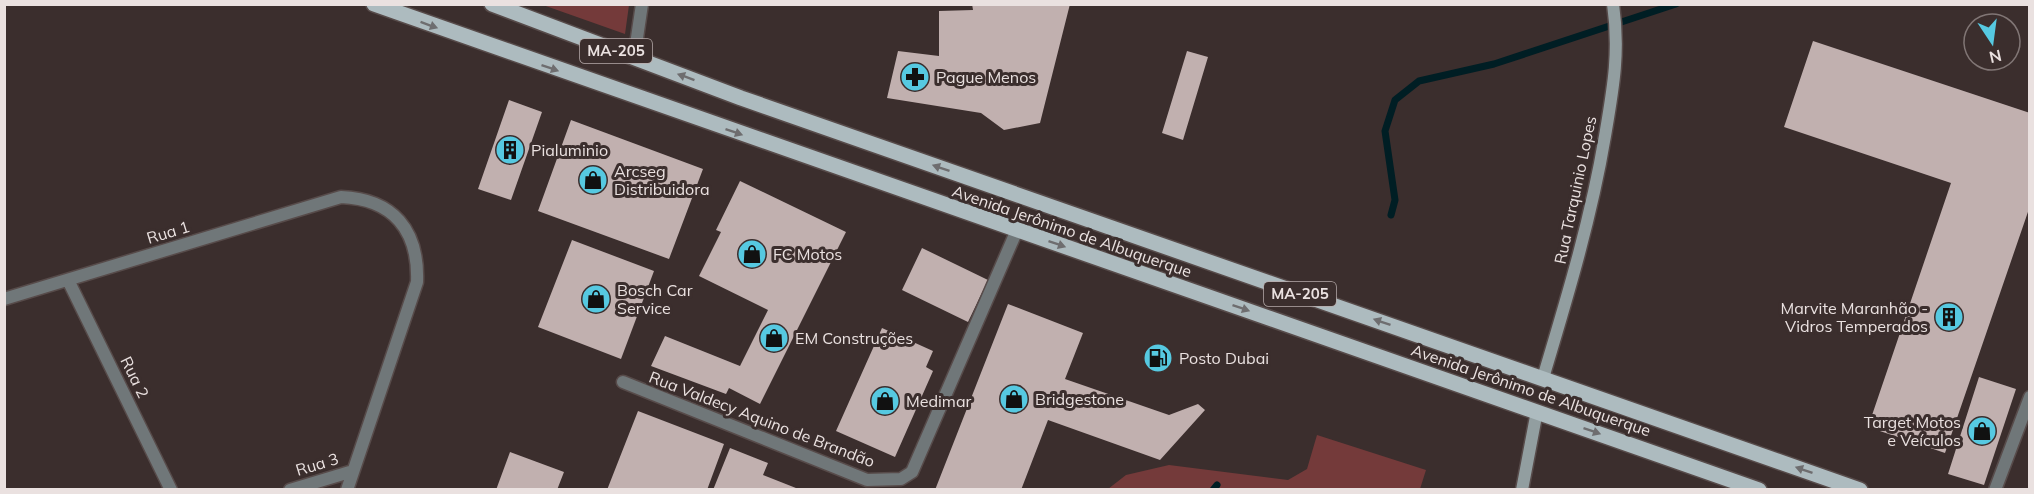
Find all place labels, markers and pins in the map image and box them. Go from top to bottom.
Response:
pharmacy icon: Pague Menos [899,61,931,93]
place label: Pague Menos [936,67,1036,87]
building icon: Pialuminio [494,134,526,166]
place label: Pialuminio [531,140,608,160]
place label: Arcseg Distribuidora [614,161,710,199]
shop icon: Arcseg Distribuidora [577,164,609,196]
shop icon: FC Motos [736,238,768,270]
place label: FC Motos [773,244,842,264]
place label: Bosch Car Service [617,280,693,318]
shop icon: Bosch Car Service [580,283,612,315]
place label: Marvite Maranhão - Vidros Temperados [1781,298,1928,336]
building icon: Marvite Maranhão - Vidros Temperados [1933,301,1965,333]
shop icon: EM Construções [758,322,790,354]
place label: EM Construções [795,328,913,348]
fuel station icon: Posto Dubai [1142,342,1174,374]
place label: Posto Dubai [1179,348,1269,368]
shop icon: Bridgestone [998,383,1030,415]
shop icon: Medimar [869,385,901,417]
place label: Bridgestone [1035,389,1124,409]
place label: Medimar [906,391,971,411]
place label: Target Motos e Veículos [1864,412,1961,450]
shop icon: Target Motos e Veículos [1966,415,1998,447]

